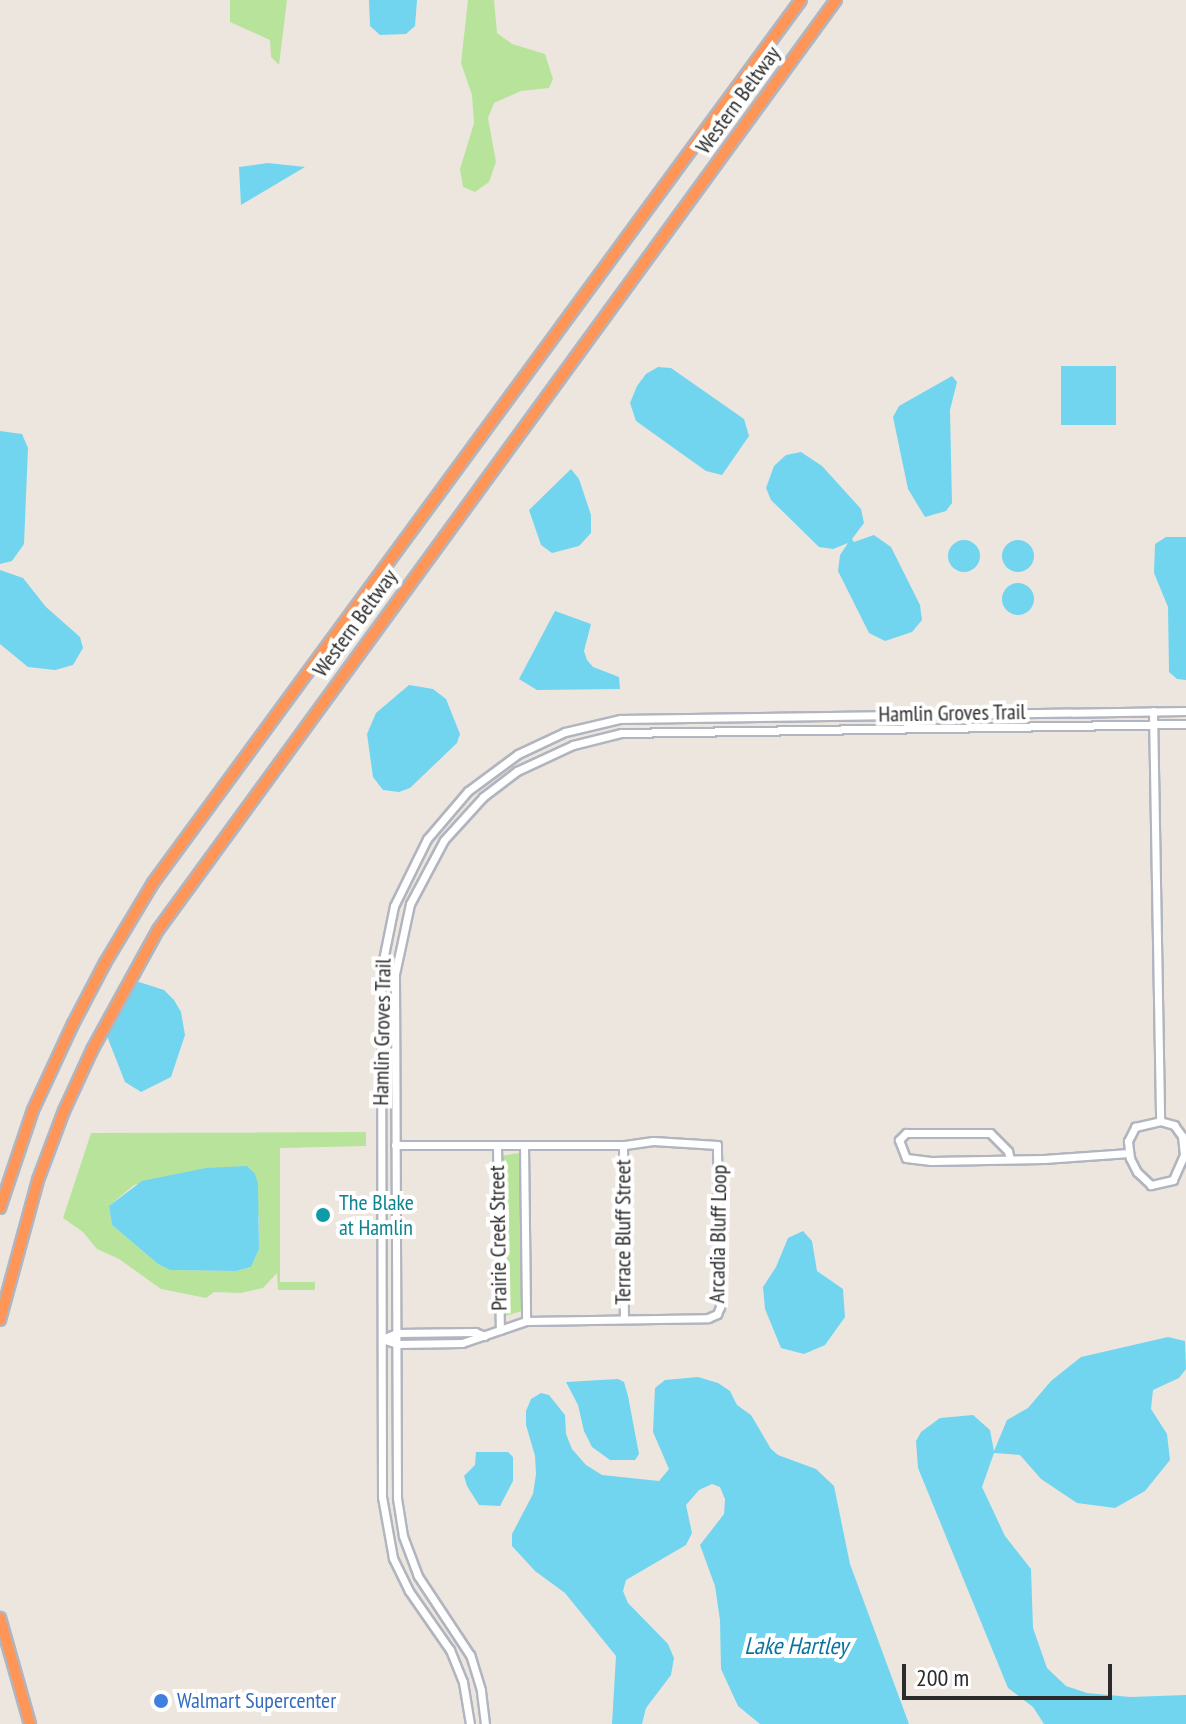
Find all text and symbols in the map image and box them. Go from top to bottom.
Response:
street label: Western Beltway [690,41,786,159]
street label: Western Beltway [307,564,403,682]
street label: Hamlin Groves Trail [878,699,1026,727]
street label: Hamlin Groves Trail [368,958,396,1106]
street label: Terrace Bluff Street [610,1159,636,1305]
street label: Arcadia Bluff Loop [704,1164,732,1304]
street label: Prairie Creek Street [484,1165,512,1311]
place label: The Blake at Hamlin [339,1189,414,1240]
marker: The Blake at Hamlin [314,1206,332,1224]
water label: Lake Hartley [744,1632,848,1660]
scale bar [906,1648,1116,1698]
text: 200 m [916,1662,969,1693]
place label: Walmart Supercenter [177,1688,336,1714]
marker: Walmart Supercenter [152,1692,170,1710]

